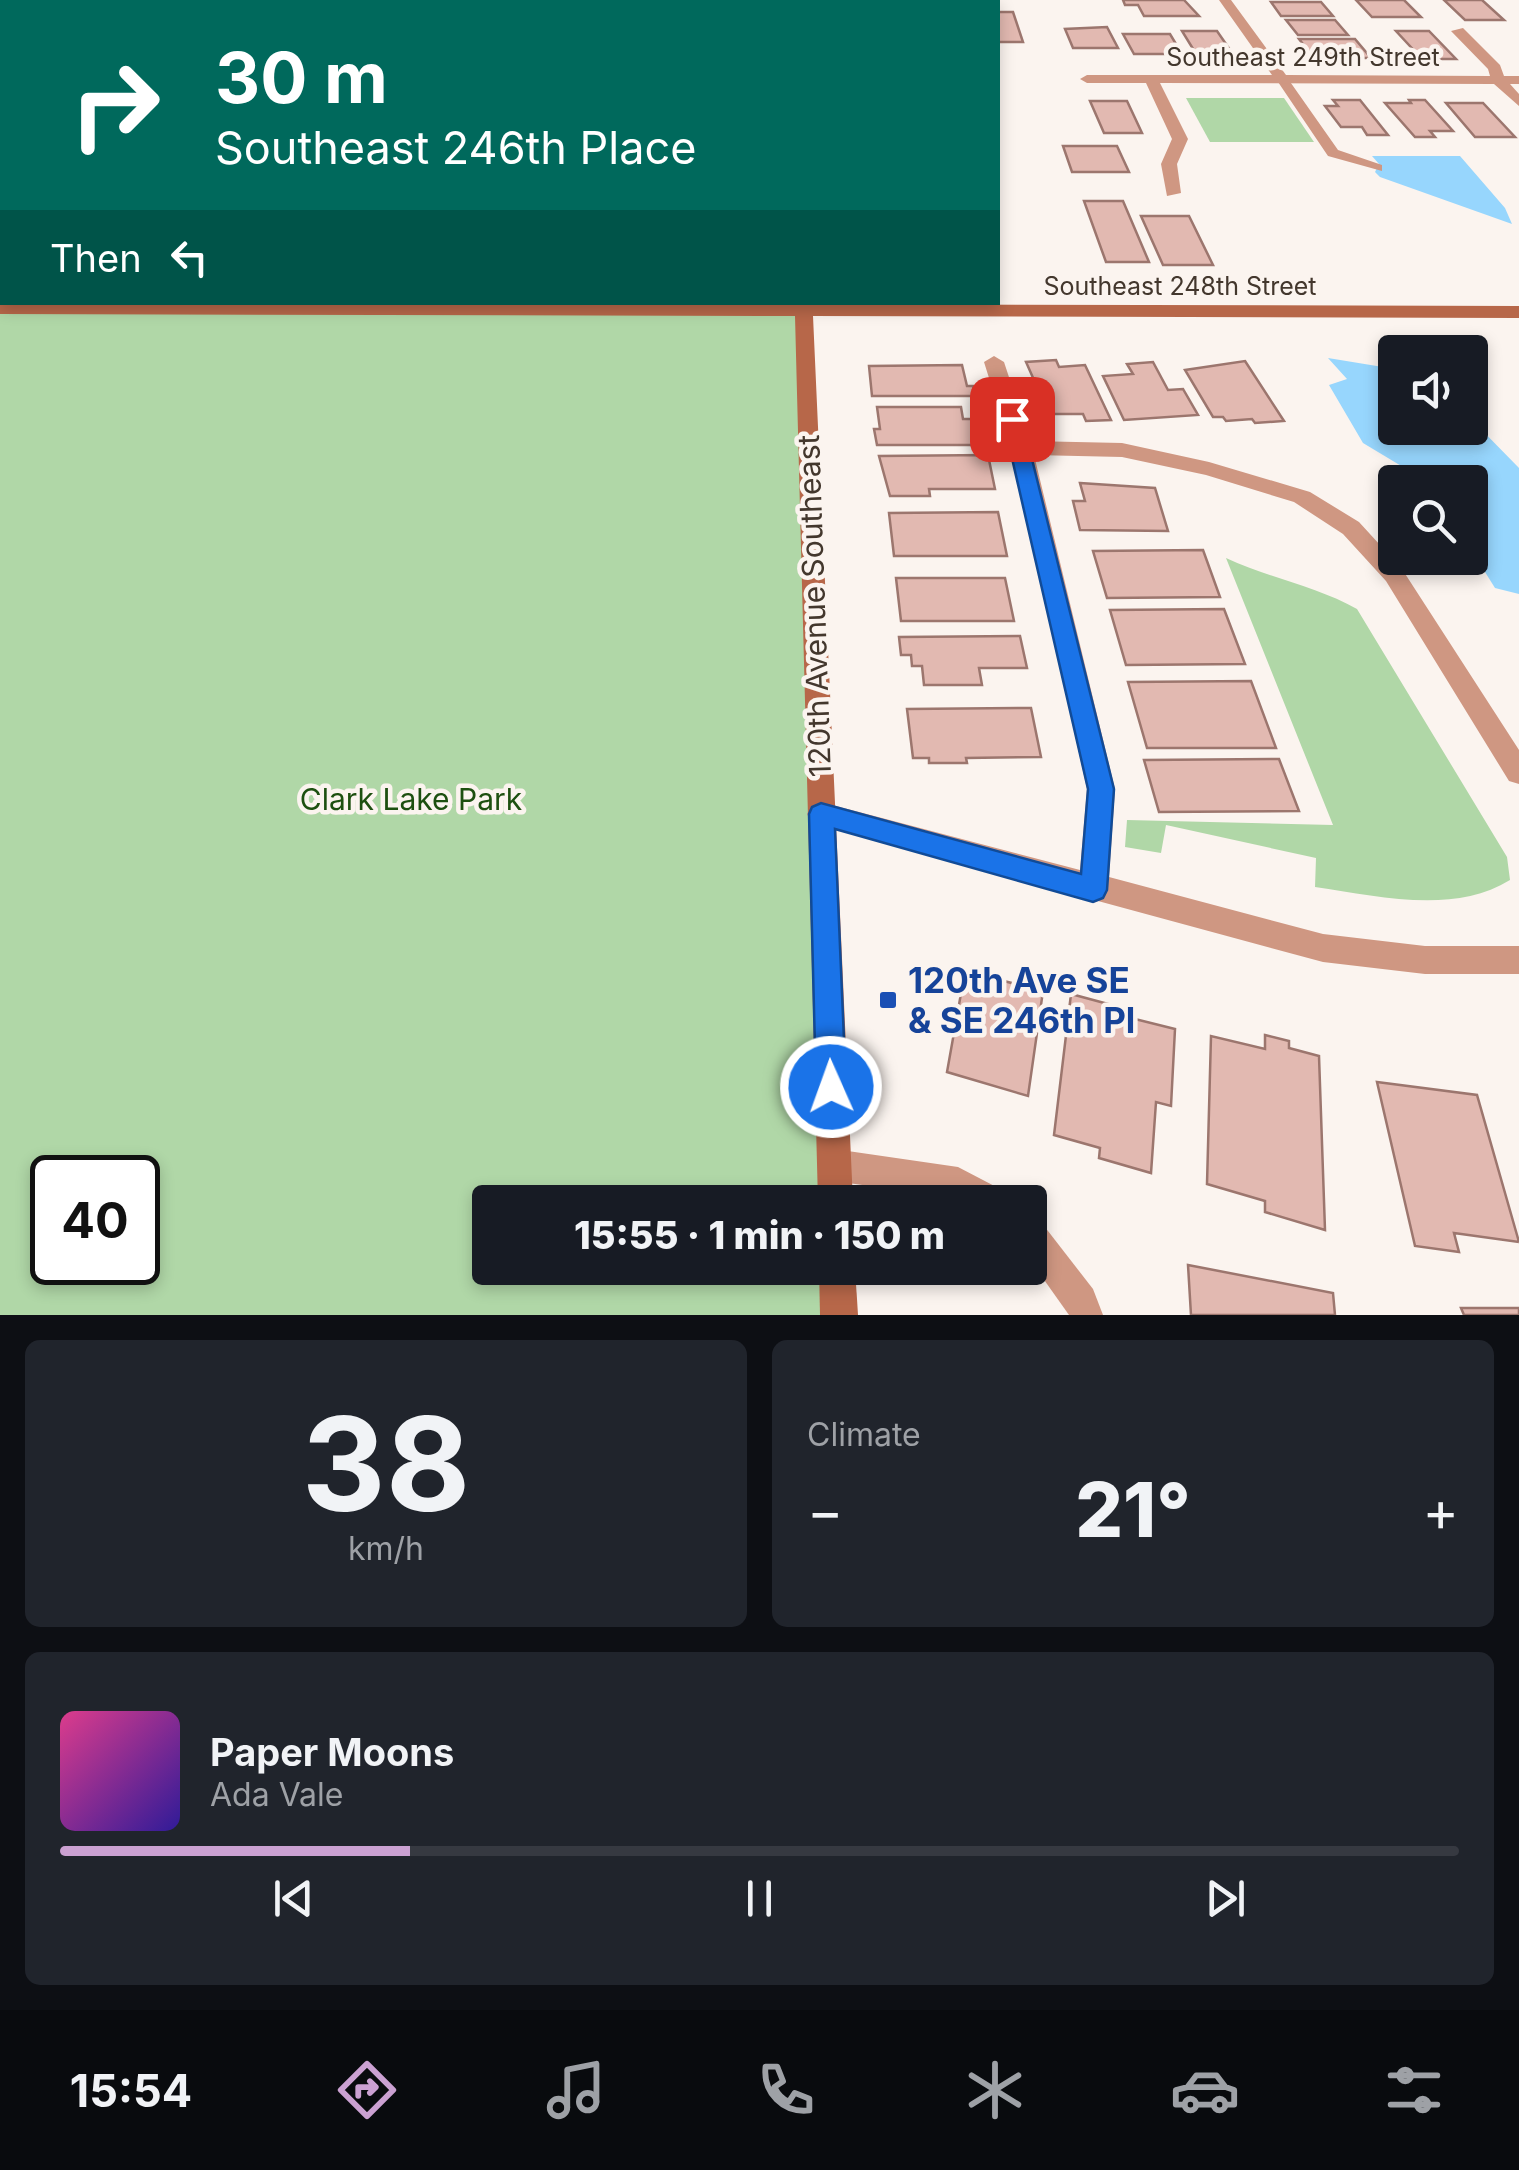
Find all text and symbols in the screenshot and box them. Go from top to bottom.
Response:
text: 30 m [215,35,388,120]
icon: right [50,40,180,170]
street label: Southeast 249th Street [1166,42,1440,72]
text: Southeast 246th Place [215,120,696,175]
icon: left [162,230,217,285]
text: Then [50,235,142,281]
street label: Southeast 248th Street [1043,271,1317,301]
map controls [1378,335,1488,575]
button: sound [1378,335,1488,445]
pin [970,377,1055,462]
icon: arrive [985,392,1040,447]
street label: 120th Avenue Southeast [790,434,838,778]
button: search [1378,465,1488,575]
park label: Clark Lake Park [300,781,523,817]
place label: 120th Ave SE & SE 246th Pl [908,959,1135,1041]
marker: 120th Ave SE & SE 246th Pl [877,989,899,1011]
position arrow [779,1035,883,1139]
speed limit sign: 40 [30,1155,160,1285]
text: 15:55 · 1 min · 150 m [574,1212,945,1258]
text: 38 [302,1385,470,1542]
text: Climate [807,1415,921,1454]
text: 21° [1075,1464,1191,1555]
text: − [807,1478,843,1544]
text: + [1423,1478,1459,1544]
text: km/h [348,1529,424,1568]
text: Paper Moons [210,1729,454,1775]
text: Ada Vale [210,1775,343,1814]
icon: previous [266,1871,321,1926]
icon: pause [732,1871,787,1926]
icon: next [1198,1871,1253,1926]
icon: directions [332,2055,402,2125]
icon: music [541,2055,611,2125]
icon: phone [751,2055,821,2125]
icon: climate [960,2055,1030,2125]
icon: car [1170,2055,1240,2125]
icon: filters [1379,2055,1449,2125]
text: 15:54 [70,2063,192,2118]

